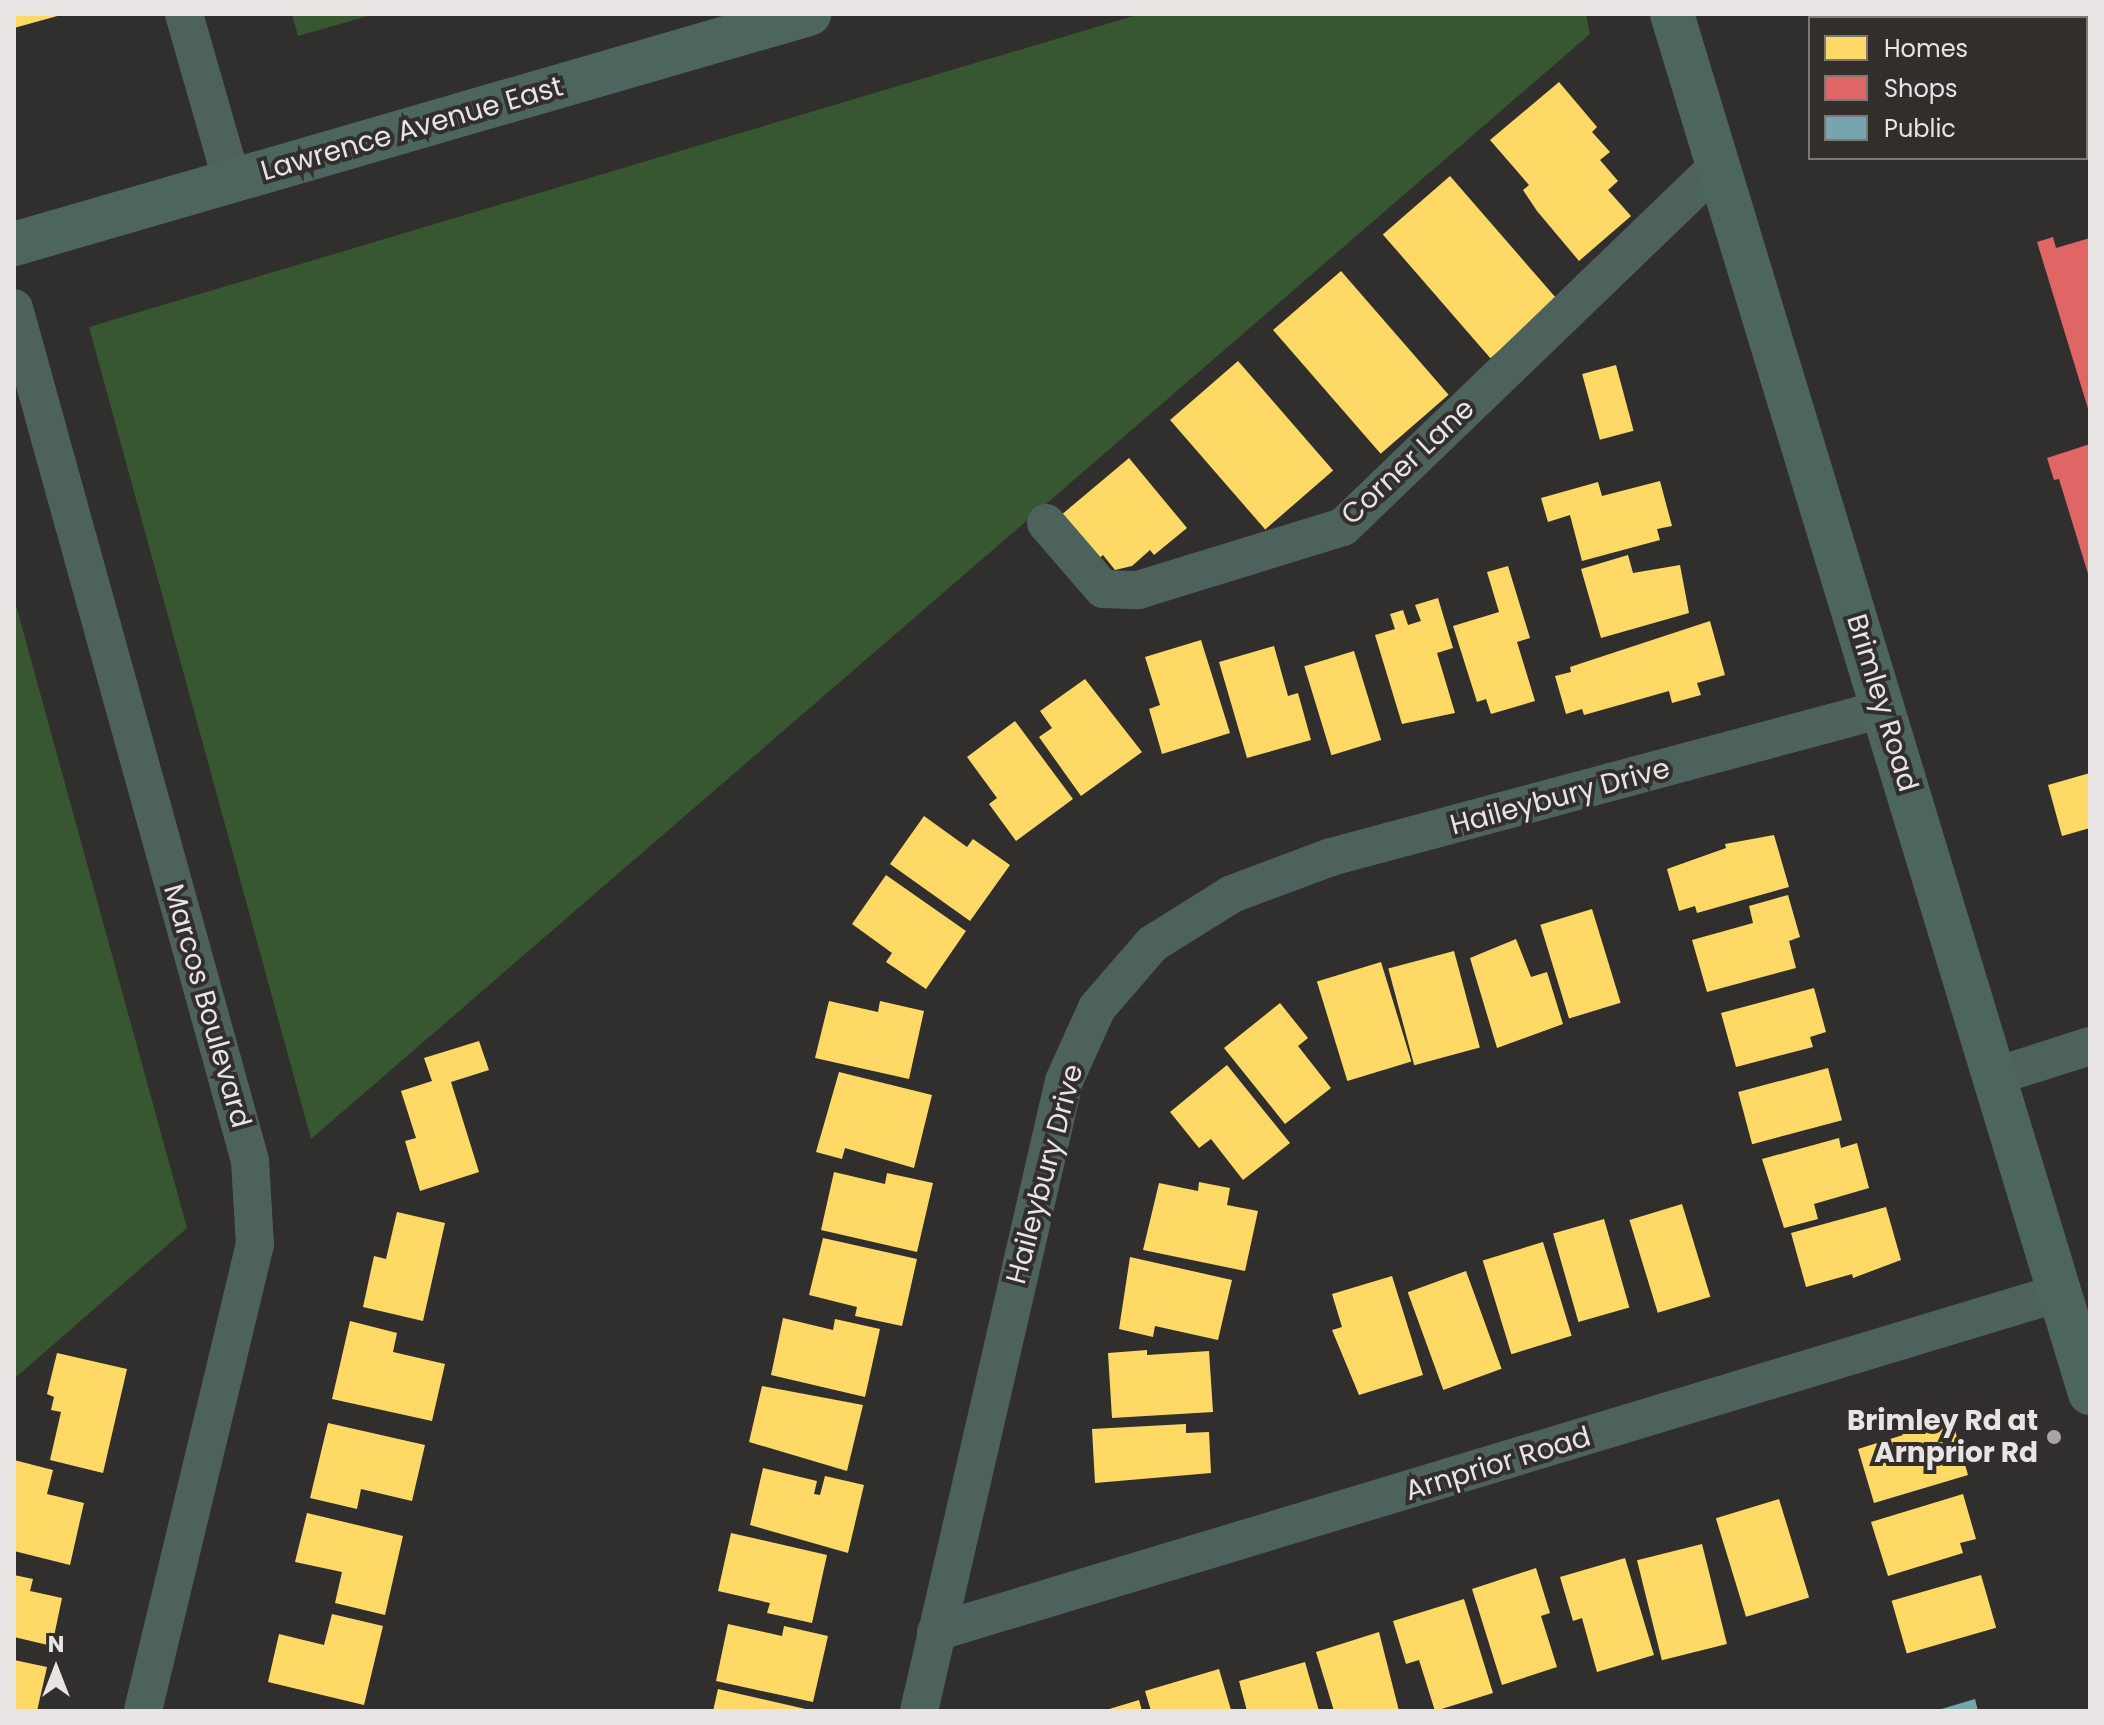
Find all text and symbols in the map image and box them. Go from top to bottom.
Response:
legend [1808,16,2088,160]
text: Homes [1884,32,1968,65]
street label: Lawrence Avenue East [257,70,567,188]
text: Shops [1884,72,1958,105]
text: Public [1884,112,1956,145]
street label: Corner Lane [1335,392,1481,532]
street label: Brimley Road [1839,610,1925,796]
street label: Haileybury Drive [1447,752,1673,842]
street label: Marcos Boulevard [156,880,258,1132]
street label: Haileybury Drive [1000,1061,1090,1287]
place label: Brimley Rd at Arnprior Rd [1847,1404,2038,1470]
street label: Arnprior Road [1401,1420,1595,1508]
marker: Brimley Rd at Arnprior Rd [2045,1428,2063,1446]
north arrow [16,1629,96,1709]
text: N [48,1629,64,1660]

